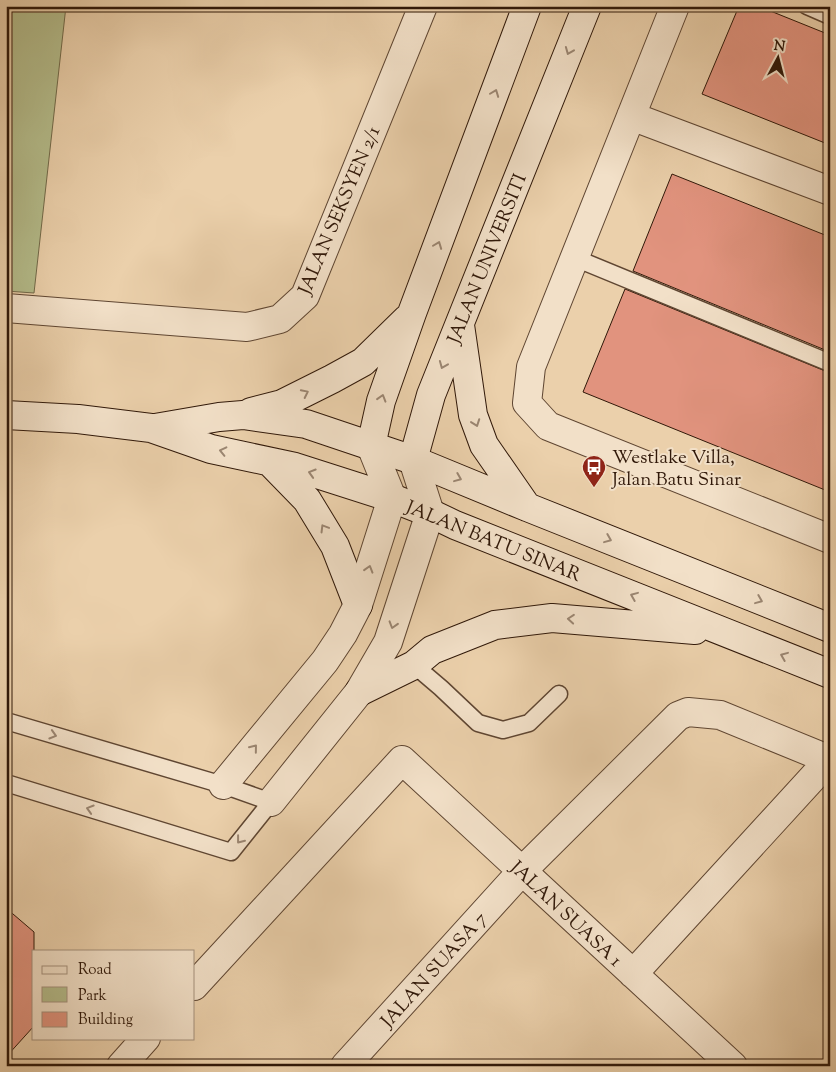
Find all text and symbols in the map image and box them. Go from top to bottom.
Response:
north arrow [754,32,804,82]
text: N [773,36,786,58]
one-way arrow [565,47,575,55]
one-way arrow [489,90,499,98]
street label: JALAN SEKSYEN 2/1 [292,122,388,300]
street label: JALAN UNIVERSITI [441,170,535,349]
one-way arrow [432,242,442,250]
one-way arrow [439,360,449,368]
one-way arrow [300,388,309,399]
one-way arrow [377,395,387,403]
one-way arrow [470,419,480,427]
place label: Westlake Villa, Jalan Batu Sinar [611,445,741,494]
one-way arrow [218,446,227,457]
bus stop icon: Westlake Villa, Jalan Batu Sinar [581,454,607,488]
one-way arrow [308,468,316,478]
one-way arrow [453,472,462,483]
street label: JALAN BATU SINAR [401,494,585,590]
one-way arrow [321,525,331,534]
one-way arrow [603,533,612,544]
one-way arrow [364,565,374,573]
one-way arrow [630,592,638,602]
one-way arrow [754,593,763,604]
one-way arrow [566,614,574,625]
one-way arrow [389,621,399,629]
one-way arrow [781,652,789,662]
one-way arrow [49,729,57,740]
one-way arrow [249,744,258,753]
one-way arrow [86,804,95,814]
one-way arrow [238,834,246,843]
street label: JALAN SUASA 1 [502,855,628,974]
street label: JALAN SUASA 7 [375,906,495,1035]
legend [32,950,195,1040]
text: Road [78,960,112,981]
text: Park [78,986,107,1007]
text: Building [78,1010,133,1031]

